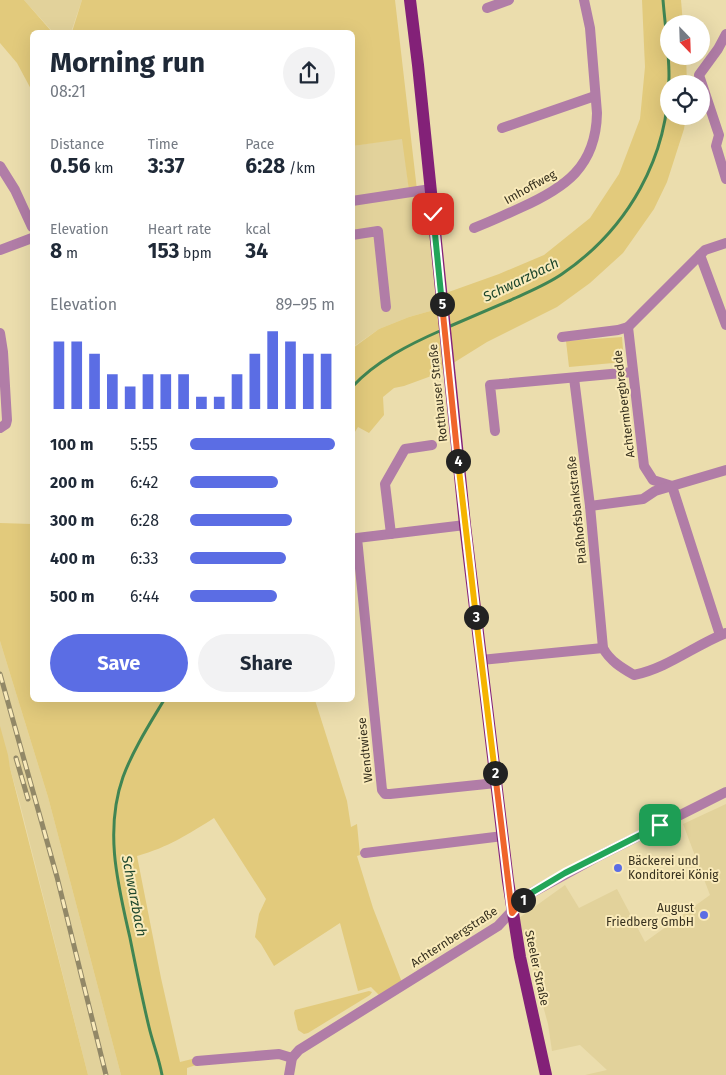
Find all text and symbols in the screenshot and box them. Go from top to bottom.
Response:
north arrow [660,15,710,65]
map controls [660,15,710,125]
text: Morning run [50,46,205,79]
button: share [283,47,335,99]
button: locate [660,75,710,125]
text: 08:21 [50,82,86,101]
text: Distance [50,136,104,153]
text: Time [148,136,178,153]
text: Pace [245,136,274,153]
text: 0.56 [50,153,91,179]
text: 3:37 [148,153,185,179]
text: 6:28 [245,153,285,179]
text: km [91,160,114,177]
text: /km [285,160,315,177]
street label: Imhoffweg [502,167,559,207]
pin [412,193,454,235]
icon: check [419,200,447,228]
text: Elevation [50,221,109,238]
text: Heart rate [148,221,211,238]
text: kcal [245,221,271,238]
text: 8 [50,238,62,264]
text: 153 [148,238,179,264]
text: 34 [245,238,268,264]
text: m [62,245,78,262]
text: bpm [179,245,212,262]
water label: Schwarzbach [479,254,562,306]
pin: 5 [430,292,454,316]
text: Elevation [50,295,117,314]
text: 89–95 m [276,295,335,314]
text: 5 [439,296,446,313]
street label: Rotthauser Straße [426,343,450,443]
street label: Achtermbergbredde [610,349,638,459]
text: 100 m [50,435,93,454]
text: 5:55 [130,435,158,454]
pin: 4 [446,448,470,474]
text: 4 [455,453,462,470]
street label: Plaßhofsbankstraße [564,455,590,565]
text: 200 m [50,473,94,492]
text: 6:42 [130,473,158,492]
text: 300 m [50,511,94,530]
text: 6:28 [130,511,159,530]
text: 400 m [50,549,95,568]
text: 6:33 [130,549,158,568]
text: 500 m [50,587,95,606]
text: 6:44 [130,587,159,606]
pin: 3 [464,604,488,630]
text: 3 [473,609,480,626]
button: Save [50,634,188,692]
button: Share [198,634,335,692]
street label: Wendtwiese [355,717,375,783]
pin: 2 [482,760,508,786]
text: 2 [492,765,499,782]
pin [639,804,681,846]
icon: arrive [646,811,674,839]
water label: Schwarzbach [118,853,150,938]
place label: Bäckerei und Konditorei König [628,854,719,882]
marker: Bäckerei und Konditorei König [612,862,624,874]
pin: 1 [510,888,536,912]
text: 1 [520,892,527,909]
place label: August Friedberg GmbH [606,901,695,929]
street label: Achternbergstraße [408,904,500,970]
marker: August Friedberg GmbH [698,909,710,921]
street label: Steeler Straße [522,929,552,1007]

